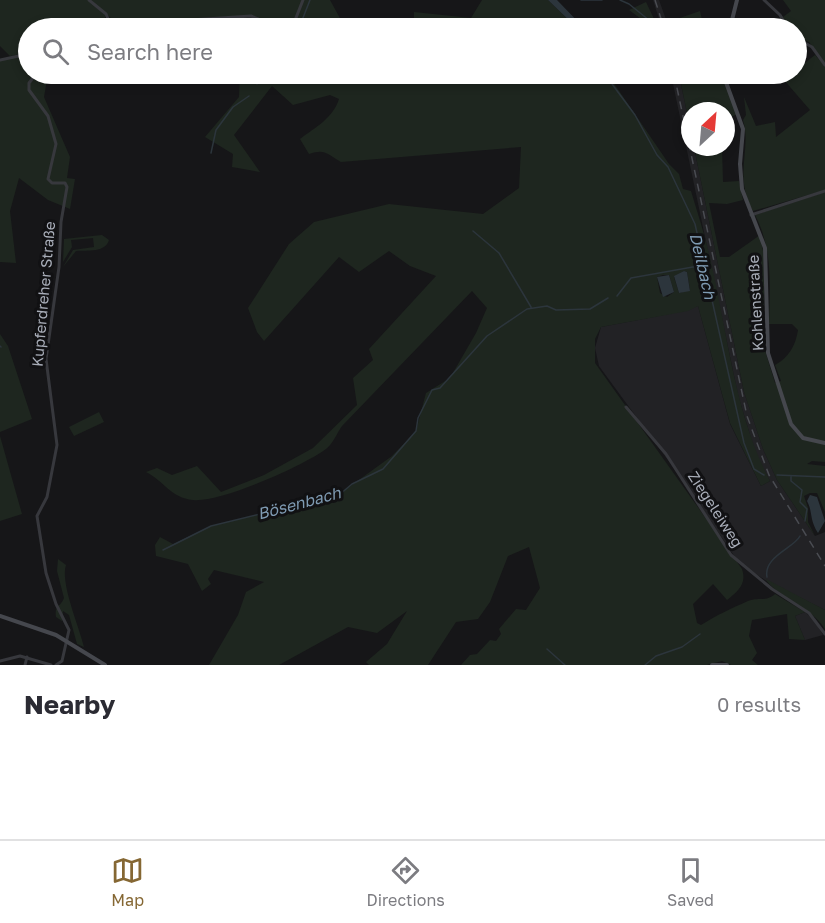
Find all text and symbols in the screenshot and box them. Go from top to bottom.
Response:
search box [18,18,807,84]
icon: search [39,35,72,68]
text: Search here [87,38,213,65]
north arrow [681,102,735,156]
street label: Kupferdreher Straße [28,220,58,367]
water label: Deilbach [686,231,721,302]
street label: Kohlenstraße [743,254,767,352]
street label: Ziegeleiweg [685,468,747,550]
water label: Bösenbach [255,482,344,524]
text: Nearby [24,689,115,720]
text: 0 results [717,692,801,716]
tab: Map [111,854,144,910]
tab: Directions [367,854,445,910]
tab: Saved [667,854,714,910]

